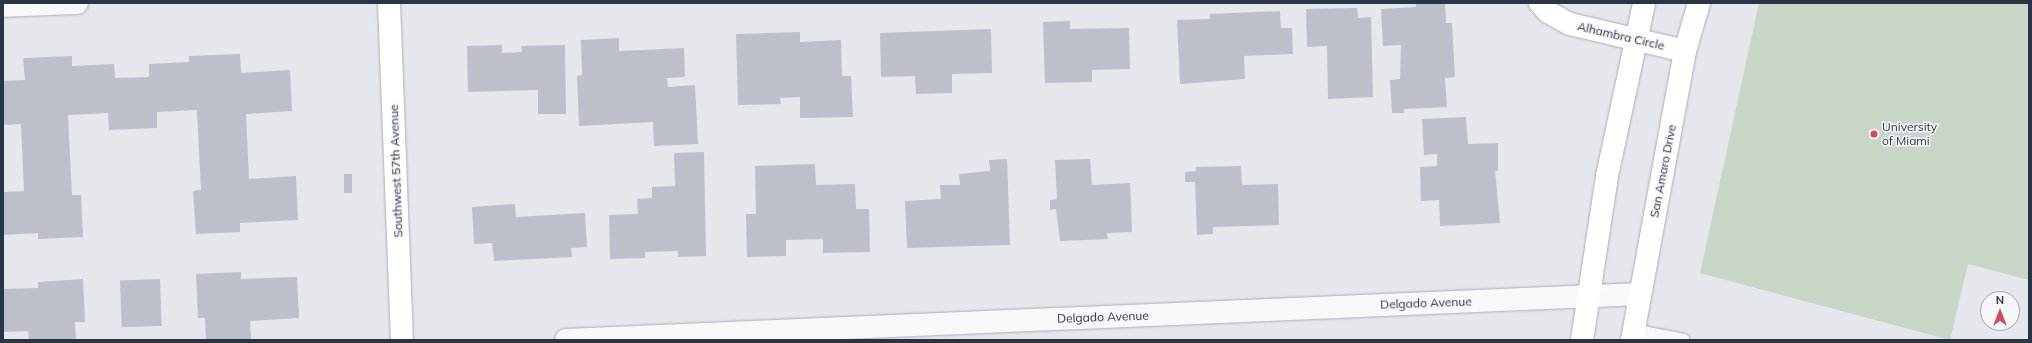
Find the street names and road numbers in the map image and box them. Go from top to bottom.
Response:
street label: Alhambra Circle [1576,19,1666,53]
street label: Southwest 57th Avenue [386,104,406,238]
street label: San Amaro Drive [1647,123,1679,219]
street label: Delgado Avenue [1380,294,1472,312]
street label: Delgado Avenue [1057,308,1149,326]

